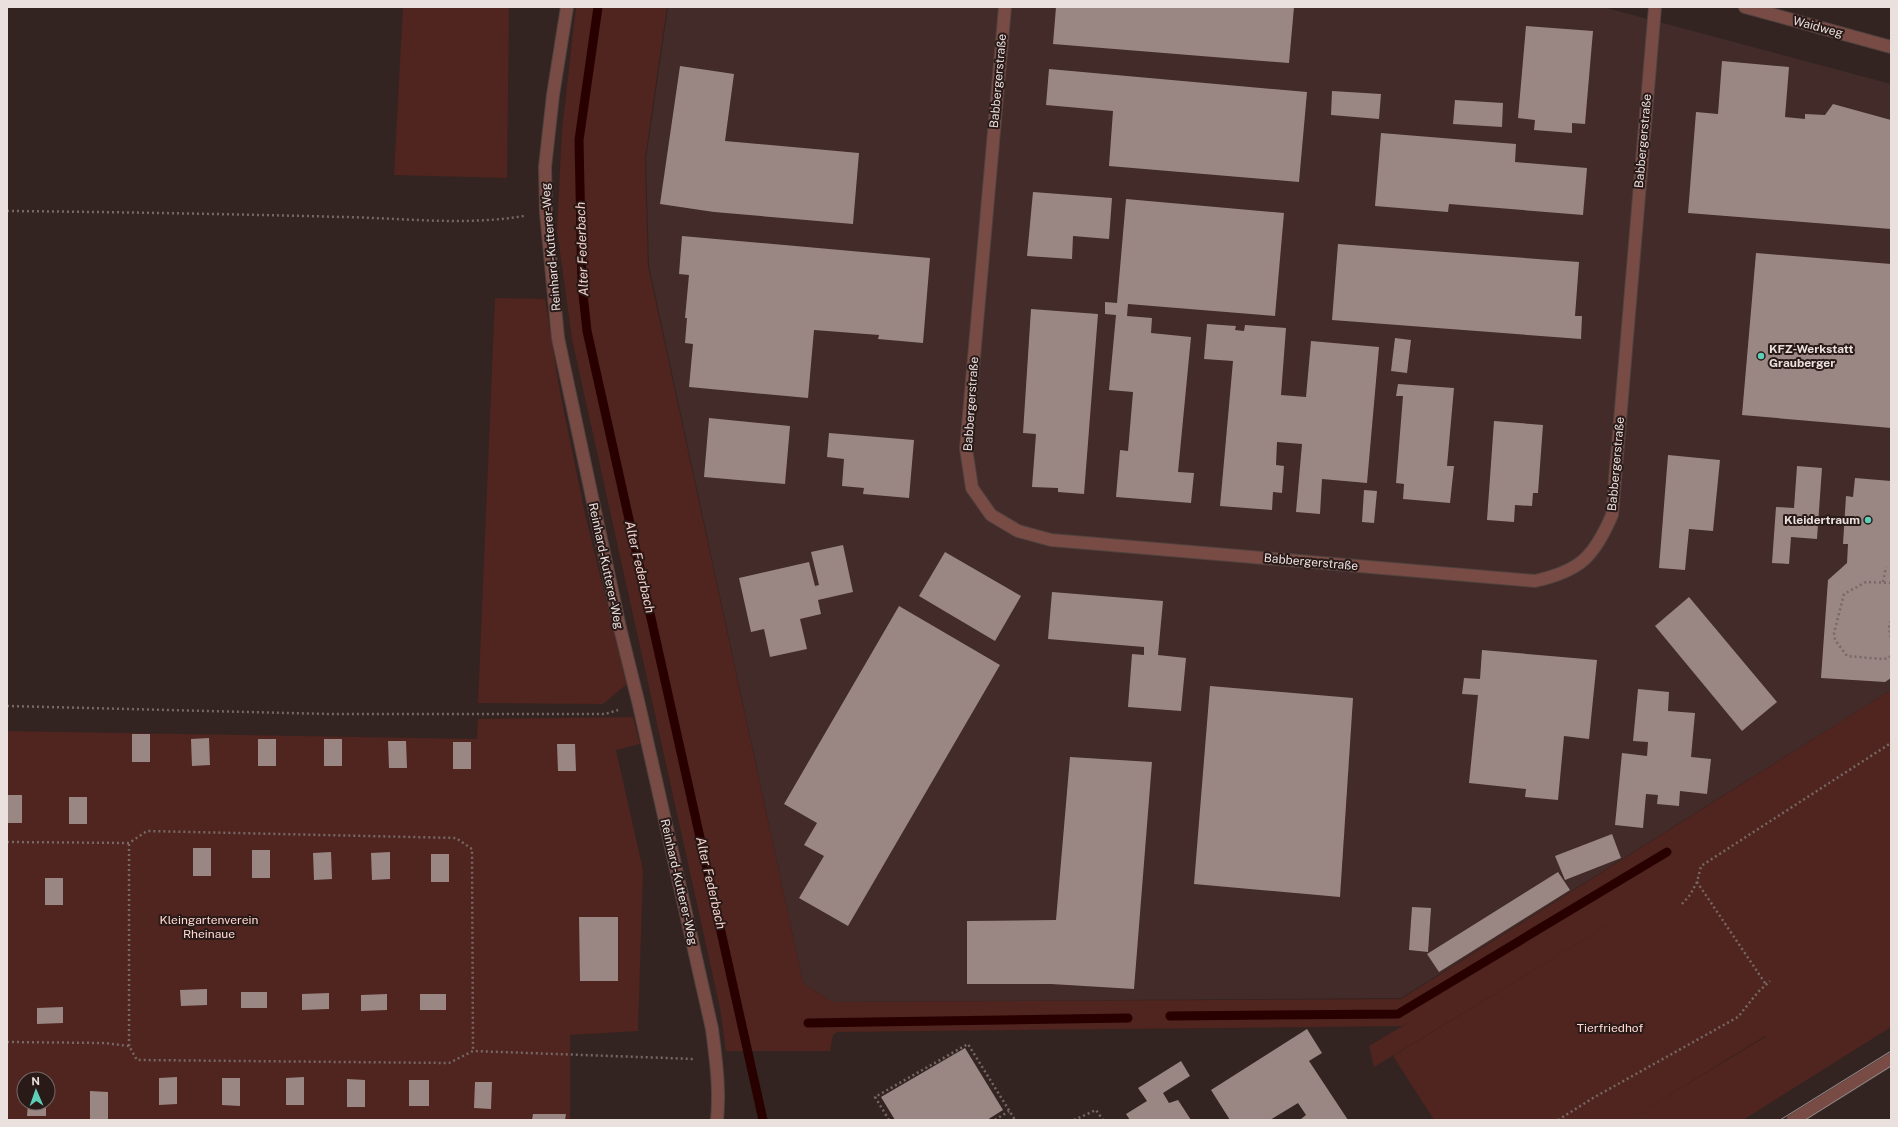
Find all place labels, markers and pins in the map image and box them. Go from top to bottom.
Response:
place label: KFZ-Werkstatt Grauberger [1769,342,1853,370]
marker: KFZ-Werkstatt Grauberger [1756,351,1766,361]
place label: Kleidertraum [1784,513,1860,527]
marker: Kleidertraum [1863,515,1873,525]

